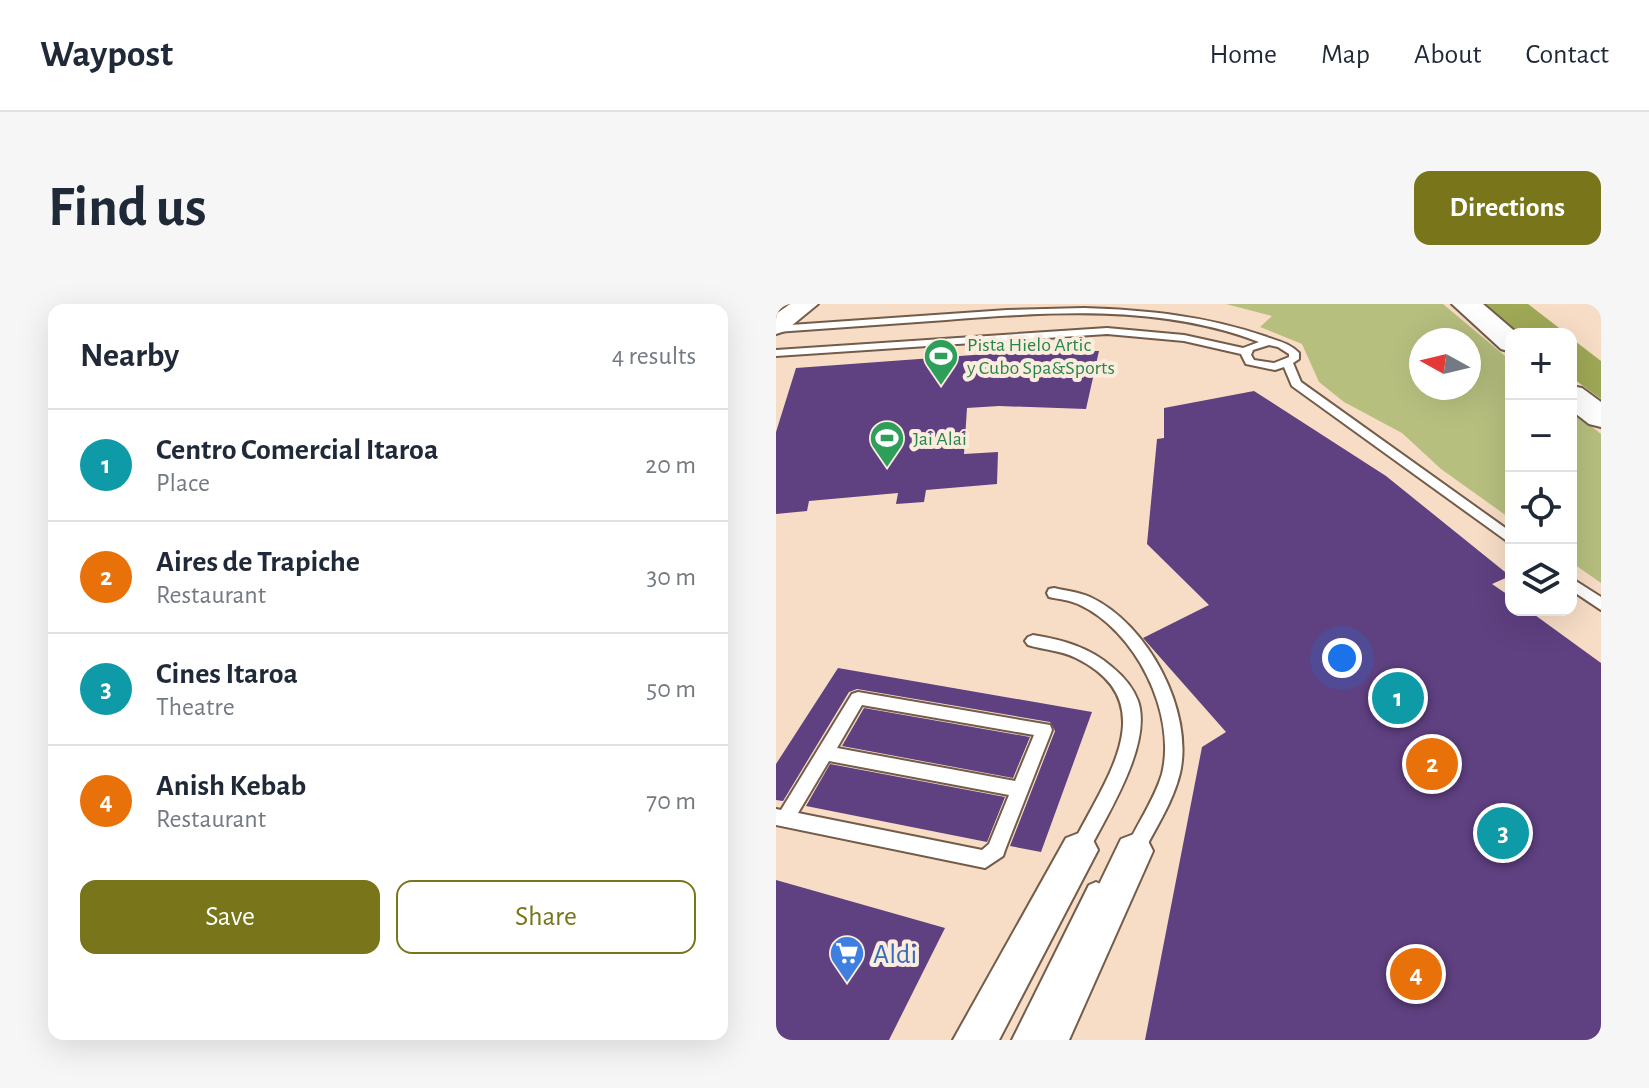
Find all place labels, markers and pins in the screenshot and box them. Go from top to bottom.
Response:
place label: Pista Hielo Artic y Cubo Spa&Sports [966,335,1115,378]
sports icon: Pista Hielo Artic y Cubo Spa&Sports [922,337,960,387]
sports icon: Jai Alai [868,419,906,469]
place label: Jai Alai [913,429,967,449]
pin: 1 [1372,668,1424,728]
pin: 2 [1406,734,1458,794]
pin: 3 [1477,803,1529,863]
supermarket icon: Aldi [828,934,866,984]
place label: Aldi [873,941,917,969]
pin: 4 [1390,944,1442,1004]

